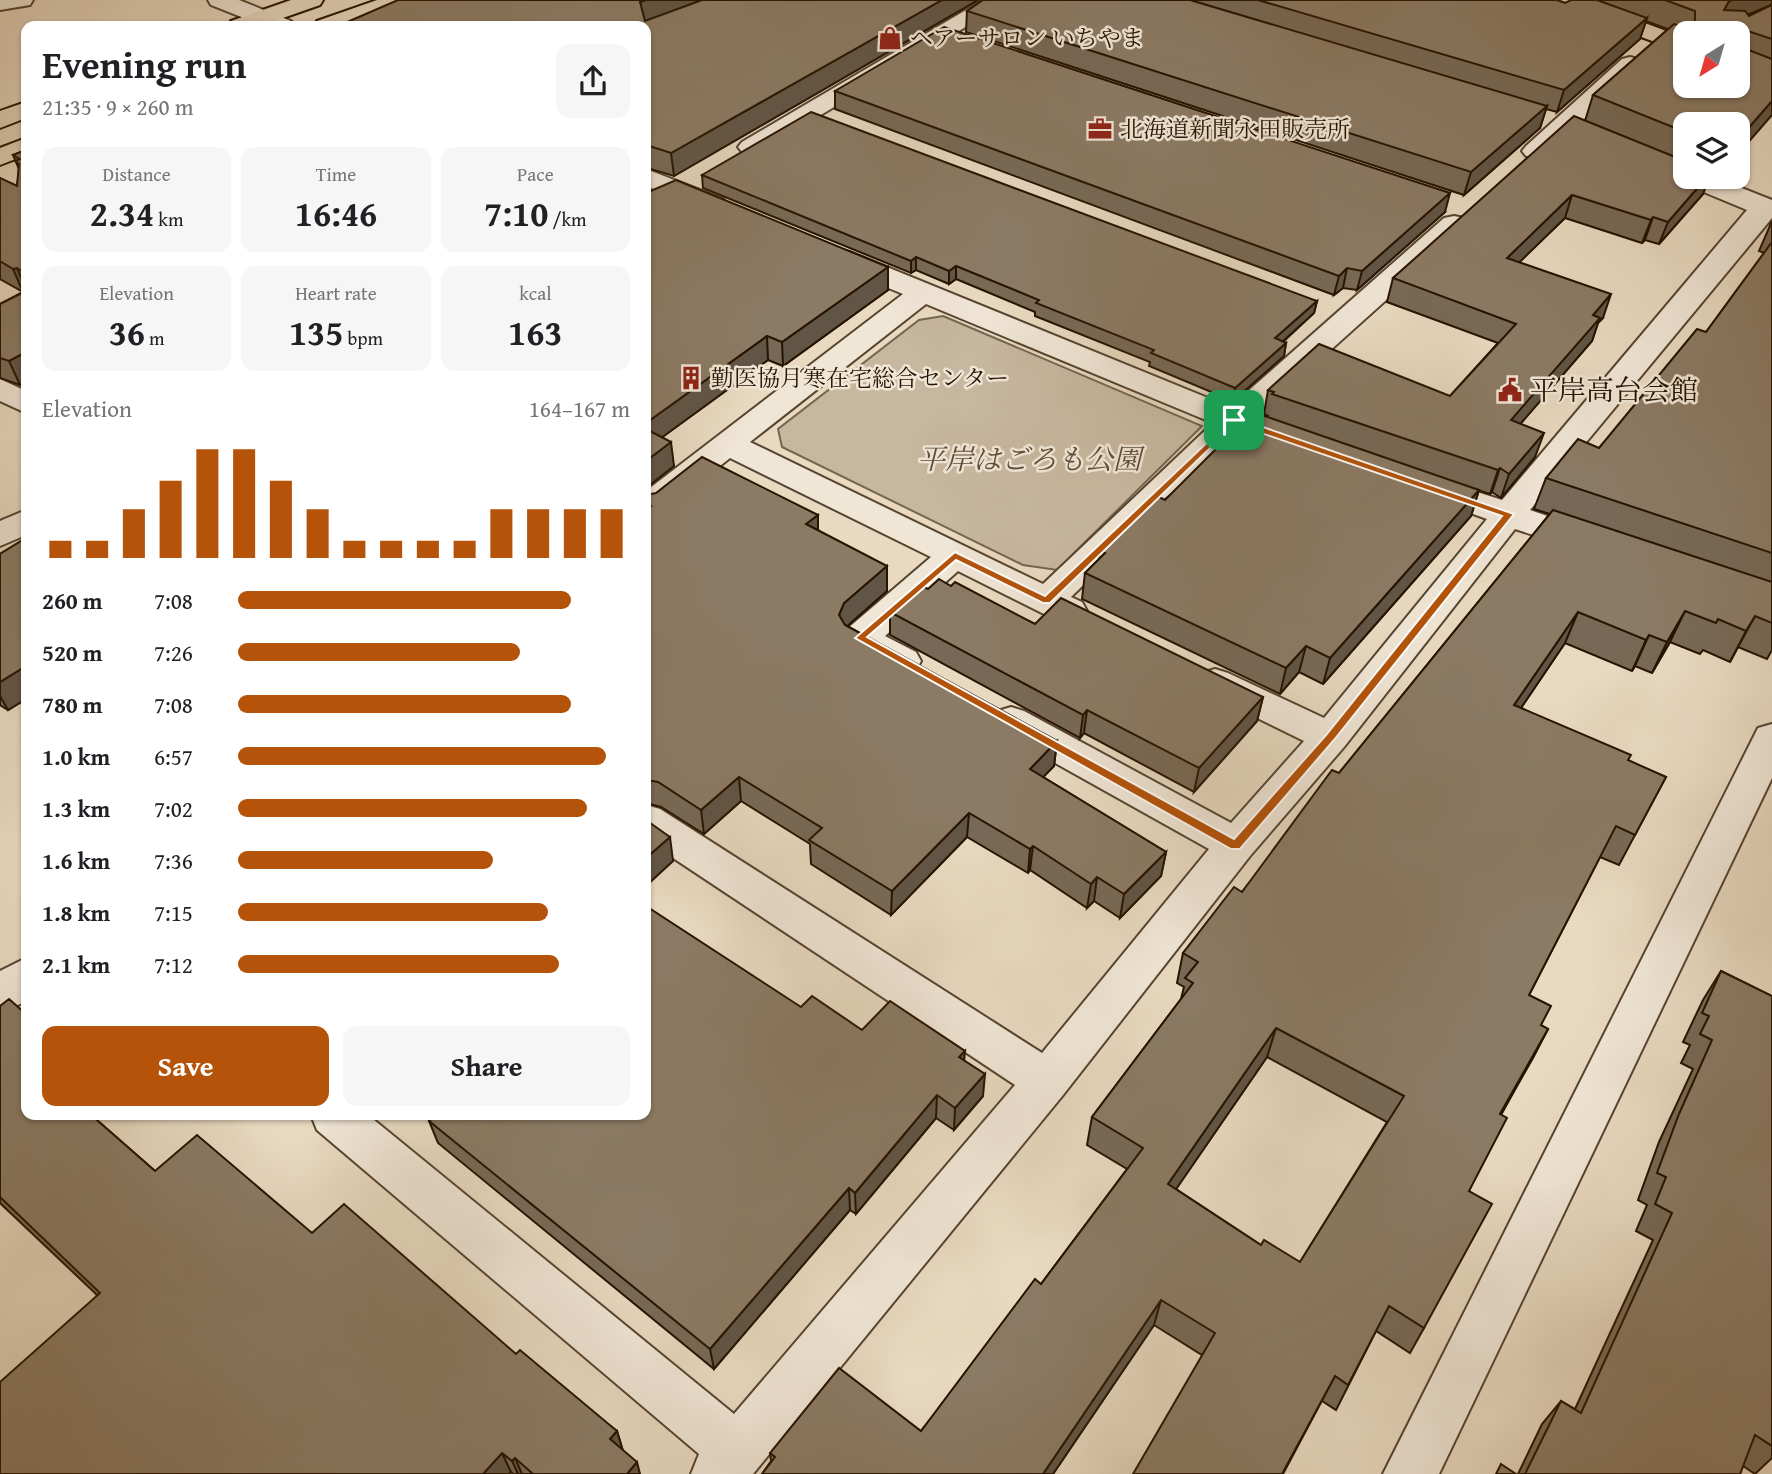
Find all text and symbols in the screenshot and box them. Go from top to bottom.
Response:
place label: ヘアーサロン いちやま [910,21,1144,54]
north arrow [1673,21,1750,98]
map controls [1673,21,1750,189]
shop icon: ヘアーサロン いちやま [876,24,904,52]
text: Evening run [42,36,246,92]
button: share [556,44,630,118]
text: 21:35 · 9 × 260 m [42,90,194,123]
place label: 北海道新聞永田販売所 [1120,112,1350,145]
button: layers [1673,112,1750,189]
office icon: 北海道新聞永田販売所 [1086,115,1114,143]
text: Distance [103,160,171,188]
text: Time [316,160,356,188]
text: Pace [517,160,554,188]
text: 2.34 [90,188,154,239]
text: 16:46 [295,188,377,239]
text: 7:10 [484,188,548,239]
text: km [154,205,183,233]
text: /km [548,205,587,233]
text: Elevation [99,279,174,307]
text: Heart rate [295,279,377,307]
text: kcal [519,279,552,307]
text: 36 [109,307,145,358]
text: 135 [289,307,343,358]
text: 163 [508,307,563,358]
text: m [145,324,165,352]
text: bpm [343,324,383,352]
place label: 勤医協月寒在宅総合センター [711,361,1009,394]
building icon: 勤医協月寒在宅総合センター [677,364,705,392]
place label: 平岸高台会館 [1530,369,1698,410]
public building icon: 平岸高台会館 [1496,376,1524,404]
pin [1204,390,1264,450]
text: Elevation [42,392,132,425]
text: 164–167 m [529,392,630,425]
icon: arrive [1215,401,1253,439]
park label: 平岸はごろも公園 [917,438,1145,479]
text: 260 m [42,584,103,617]
text: 7:08 [154,584,193,617]
text: 520 m [42,636,103,669]
text: 7:26 [154,636,193,669]
text: 780 m [42,688,103,721]
text: 7:08 [154,688,193,721]
text: 1.0 km [42,740,110,773]
text: 6:57 [154,740,193,773]
text: 1.3 km [42,792,110,825]
text: 7:02 [154,792,193,825]
text: 1.6 km [42,844,110,877]
text: 7:36 [154,844,193,877]
text: 1.8 km [42,896,110,929]
text: 7:15 [154,896,193,929]
text: 2.1 km [42,948,110,981]
text: 7:12 [154,948,193,981]
button: Save [42,1026,329,1106]
button: Share [343,1026,630,1106]

